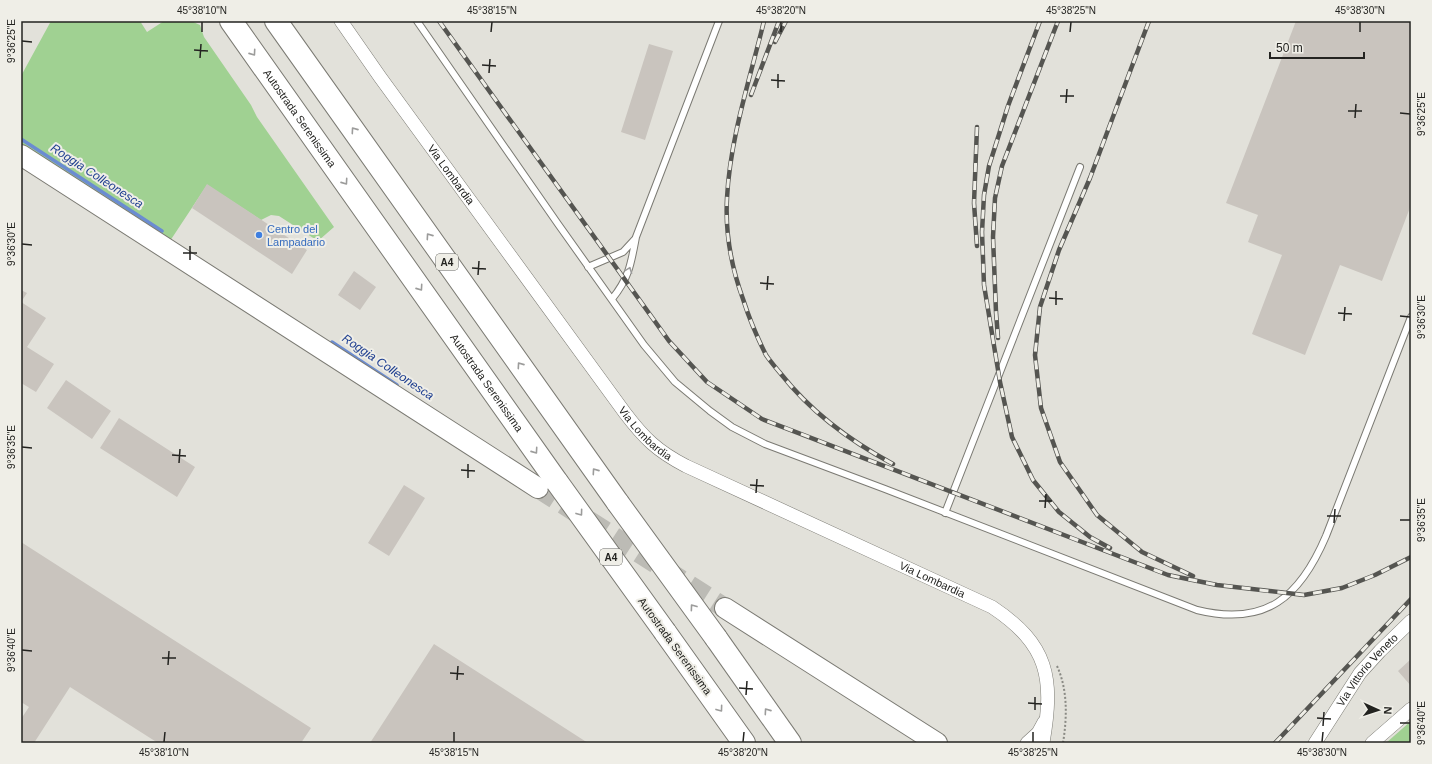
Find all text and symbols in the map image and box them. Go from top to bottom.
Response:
text: 45°38'10"N [177,5,227,16]
text: 45°38'15"N [467,5,517,16]
text: 45°38'20"N [756,5,806,16]
text: 45°38'25"N [1046,5,1096,16]
text: 45°38'30"N [1335,5,1385,16]
text: 9°36'25"E [6,19,17,63]
scale bar [1270,34,1364,60]
text: 50 m [1276,41,1303,55]
one-way arrow [248,49,256,56]
street label: Autostrada Serenissima [261,67,339,170]
text: 9°36'25"E [1416,92,1427,136]
one-way arrow [351,127,359,134]
water label: Roggia Colleonesca [48,141,146,211]
street label: Via Lombardia [425,142,477,207]
one-way arrow [340,178,348,185]
text: 9°36'30"E [6,222,17,266]
place label: Centro del Lampadario [267,223,325,248]
marker: Centro del Lampadario [254,230,264,240]
one-way arrow [426,233,434,240]
road number: A4 [436,254,458,270]
one-way arrow [624,267,632,274]
one-way arrow [415,284,423,291]
text: 9°36'30"E [1416,295,1427,339]
water label: Roggia Colleonesca [340,331,437,403]
street label: Autostrada Serenissima [448,332,526,435]
one-way arrow [517,362,525,369]
street label: Via Lombardia [616,404,675,463]
text: 9°36'35"E [6,425,17,469]
one-way arrow [530,447,537,454]
one-way arrow [592,468,600,475]
text: 9°36'35"E [1416,498,1427,542]
one-way arrow [575,509,582,516]
road number: A4 [600,549,622,565]
street label: Via Lombardia [898,559,968,600]
street label: Autostrada Serenissima [636,595,715,697]
one-way arrow [691,604,698,611]
text: 9°36'40"E [6,628,17,672]
street label: Via Vittorio Veneto [1334,631,1400,708]
north arrow [1358,690,1398,730]
text: 9°36'40"E [1416,701,1427,745]
one-way arrow [715,705,723,712]
text: N [1382,706,1394,715]
one-way arrow [764,708,772,715]
text: 45°38'10"N [139,747,189,758]
text: 45°38'15"N [429,747,479,758]
text: 45°38'20"N [718,747,768,758]
text: 45°38'25"N [1008,747,1058,758]
text: 45°38'30"N [1297,747,1347,758]

